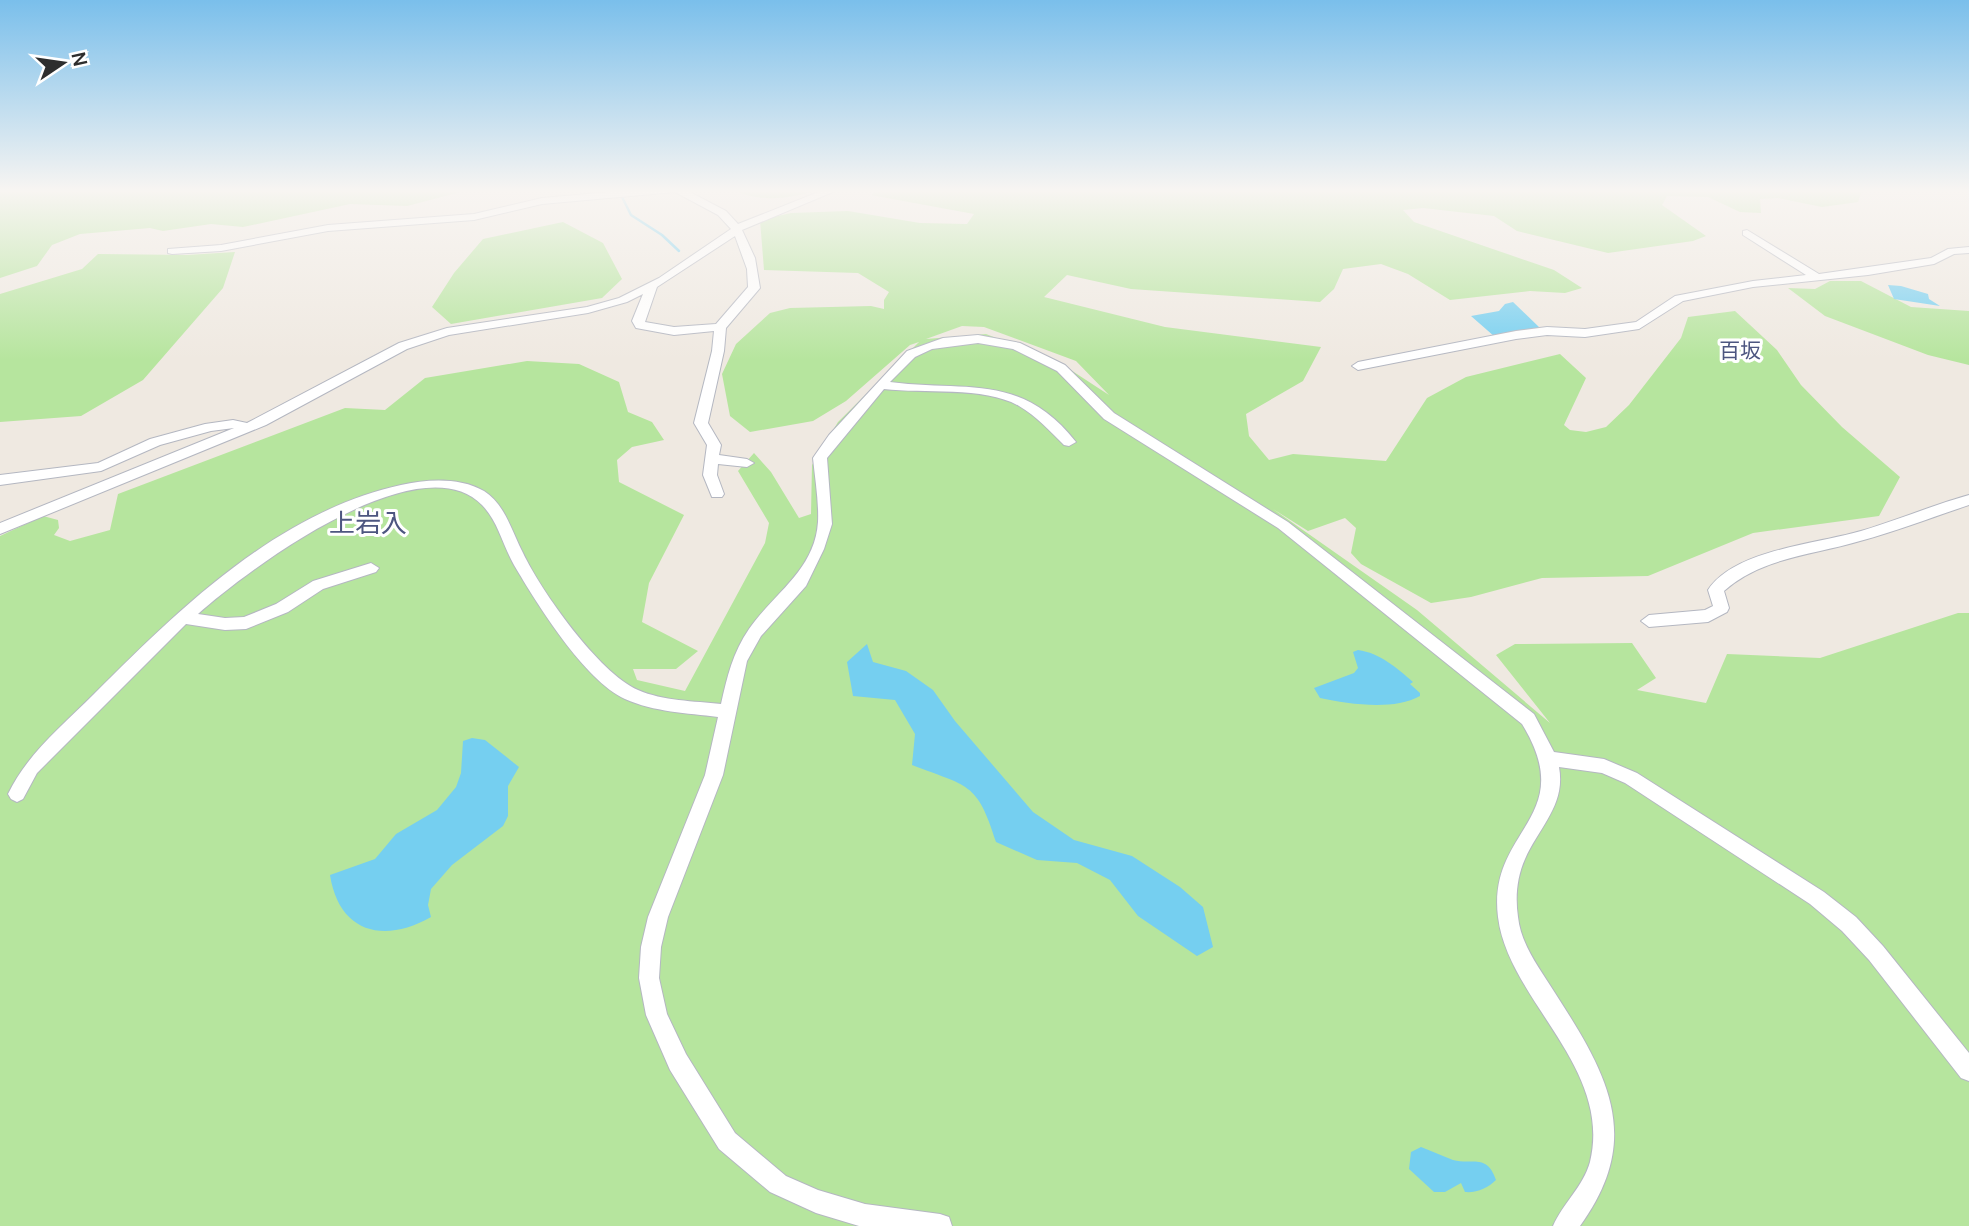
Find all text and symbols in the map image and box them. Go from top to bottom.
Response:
north arrow [28,28,98,98]
text: N [65,50,94,69]
district label: 百坂 [1719,336,1761,364]
district label: 上岩入 [329,504,407,540]

